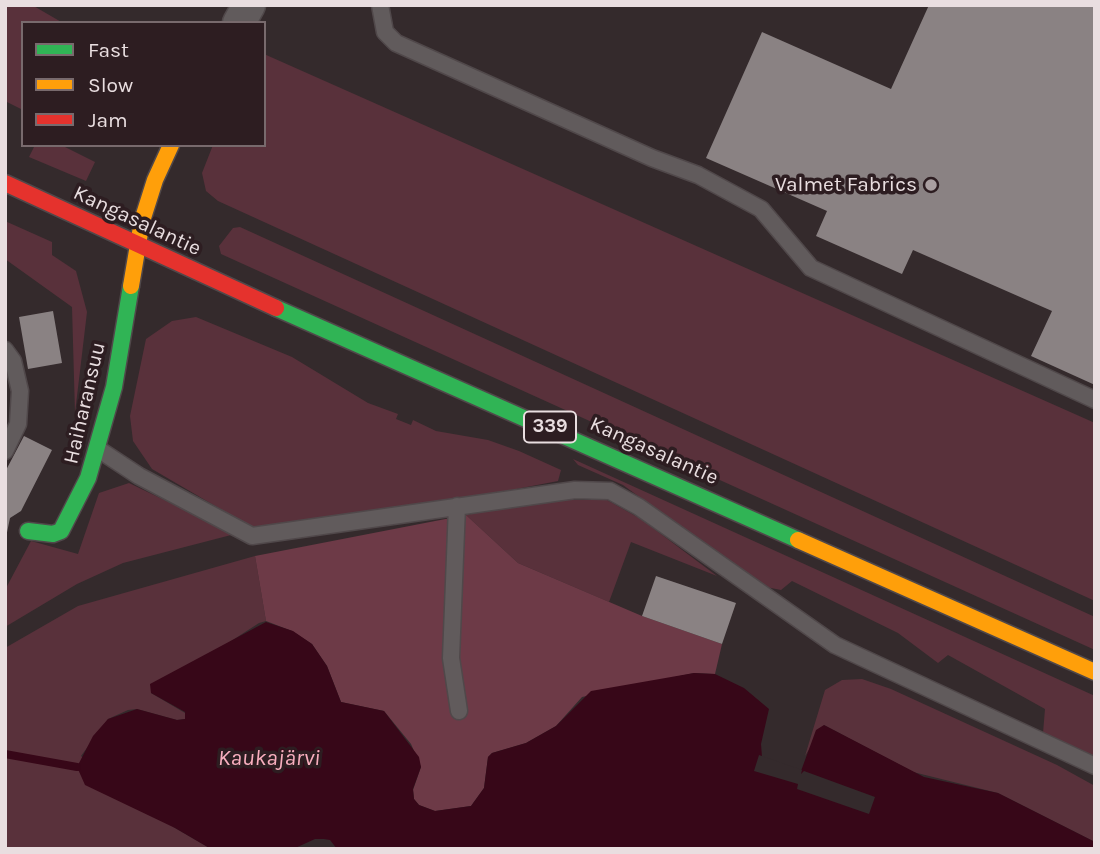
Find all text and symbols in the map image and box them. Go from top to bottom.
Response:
legend [21,21,266,147]
text: Fast [88,38,129,62]
text: Slow [88,73,133,97]
text: Jam [88,108,128,132]
place label: Valmet Fabrics [775,172,917,198]
marker: Valmet Fabrics [923,177,939,193]
street label: Kangasalantie [69,180,205,262]
street label: Haiharansuu [59,340,111,466]
street label: Kangasalantie [586,411,722,491]
road number: 339 [524,412,576,442]
water label: Kaukajärvi [218,744,320,772]

